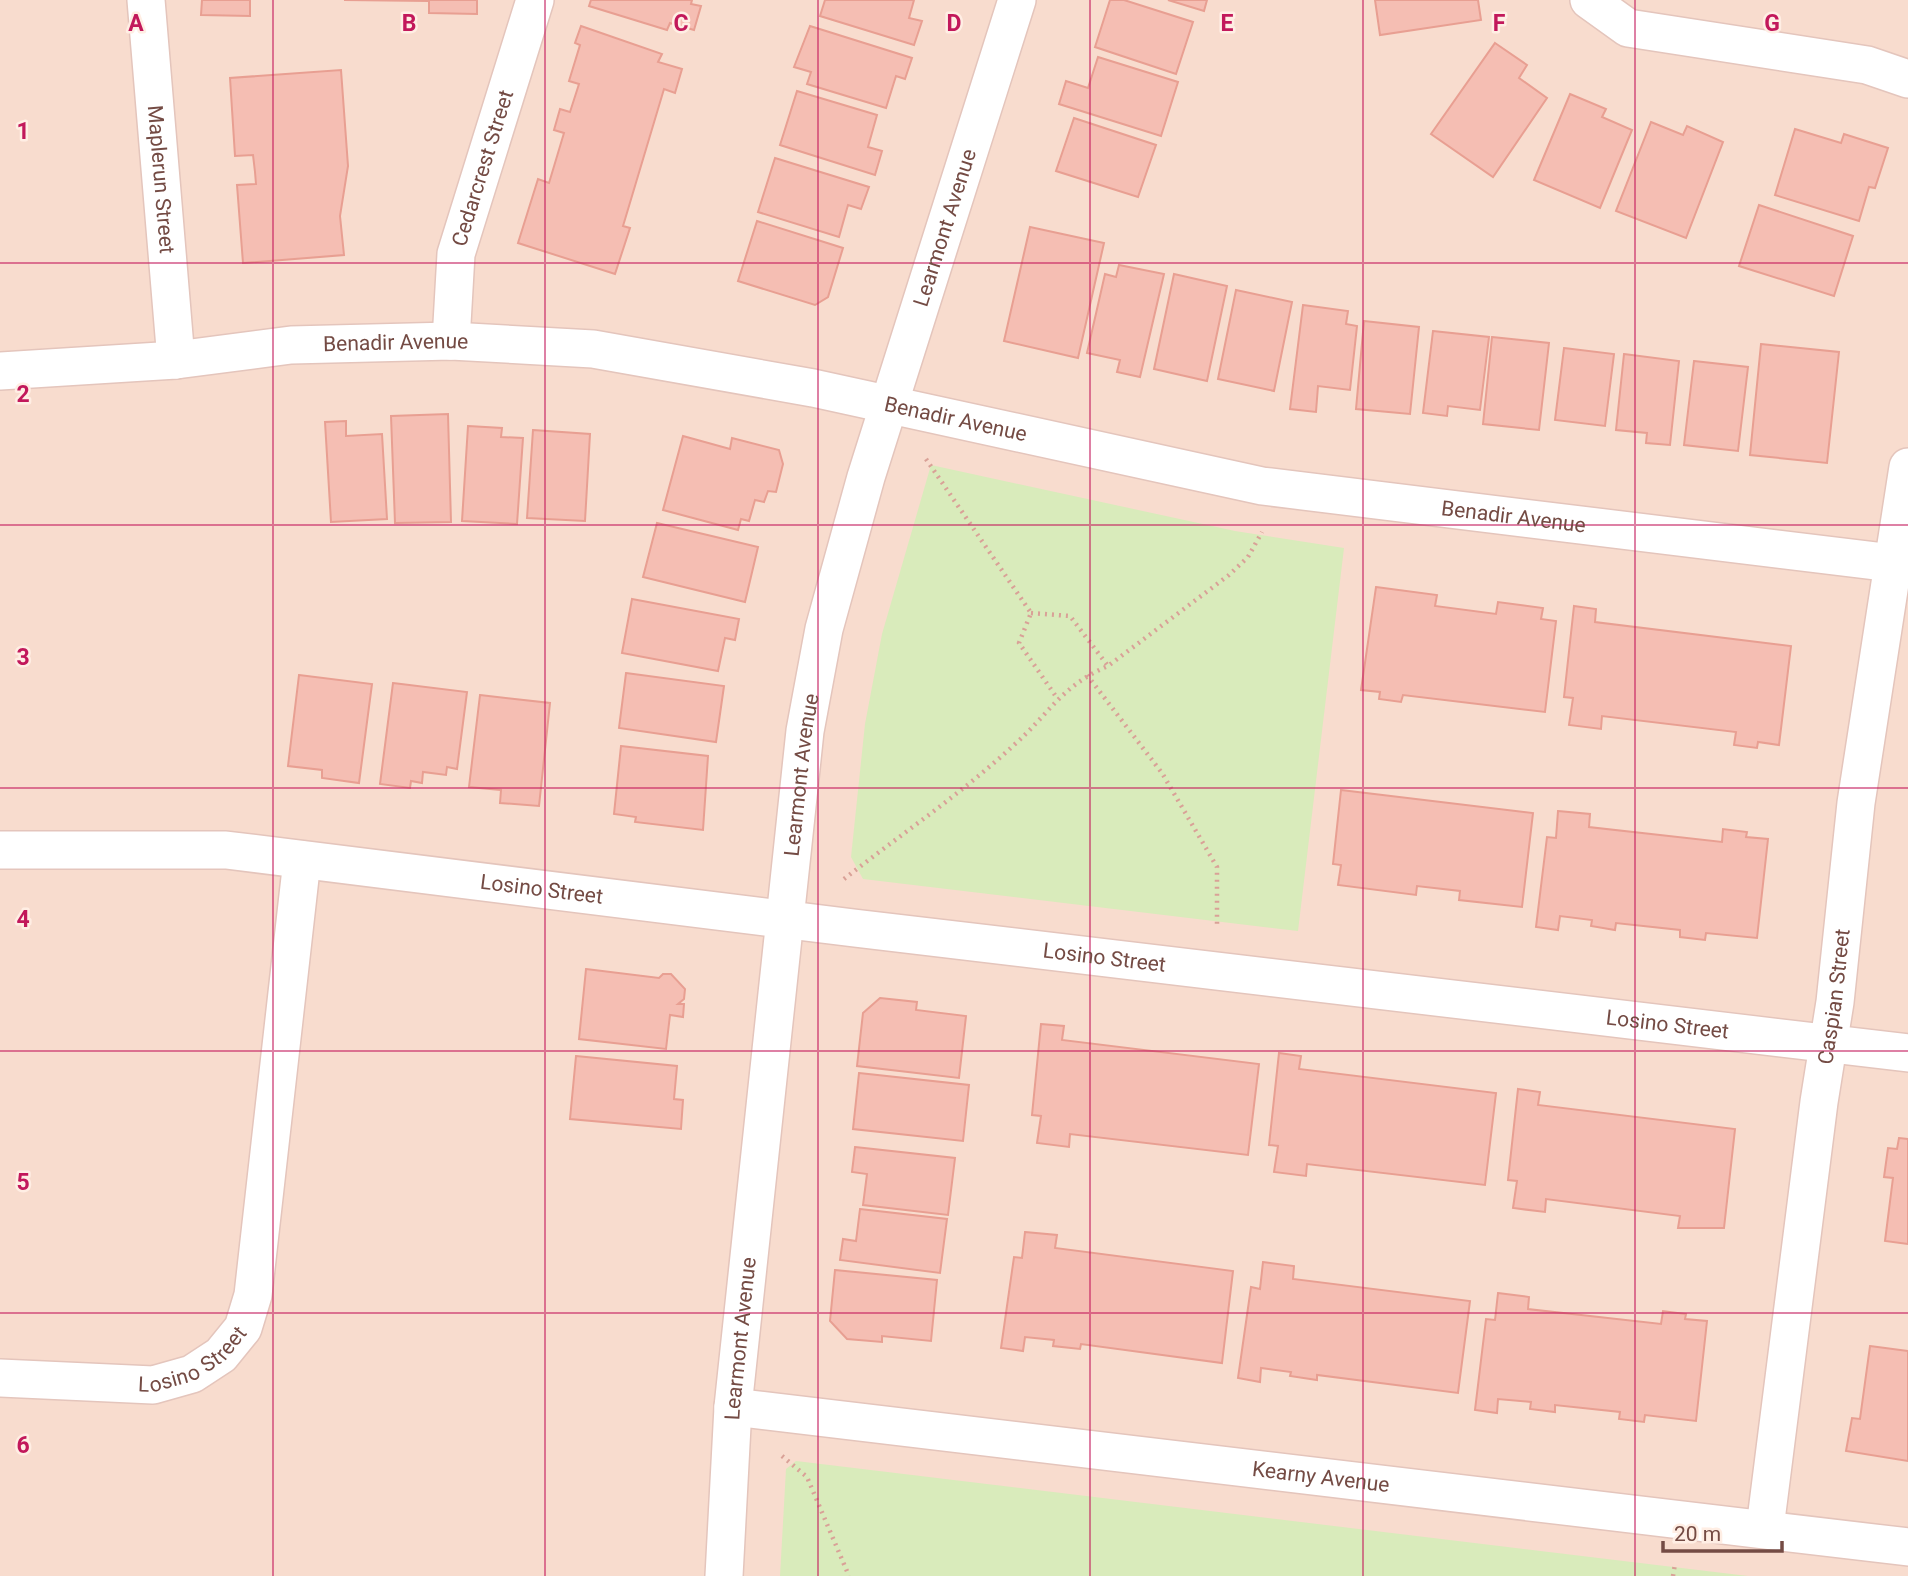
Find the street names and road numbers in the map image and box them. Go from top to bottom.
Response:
street label: Cedarcrest Street [447,87,518,249]
street label: Maplerun Street [143,104,179,255]
street label: Learmont Avenue [909,146,981,309]
street label: Benadir Avenue [323,329,469,356]
street label: Benadir Avenue [882,392,1029,446]
street label: Benadir Avenue [1440,496,1587,537]
street label: Learmont Avenue [780,692,824,858]
street label: Losino Street [479,870,604,909]
street label: Caspian Street [1813,927,1855,1066]
street label: Losino Street [1042,939,1167,977]
street label: Losino Street [1605,1005,1730,1044]
street label: Learmont Avenue [720,1256,761,1421]
street label: Losino Street [138,1321,251,1398]
street label: Kearny Avenue [1251,1457,1391,1497]

